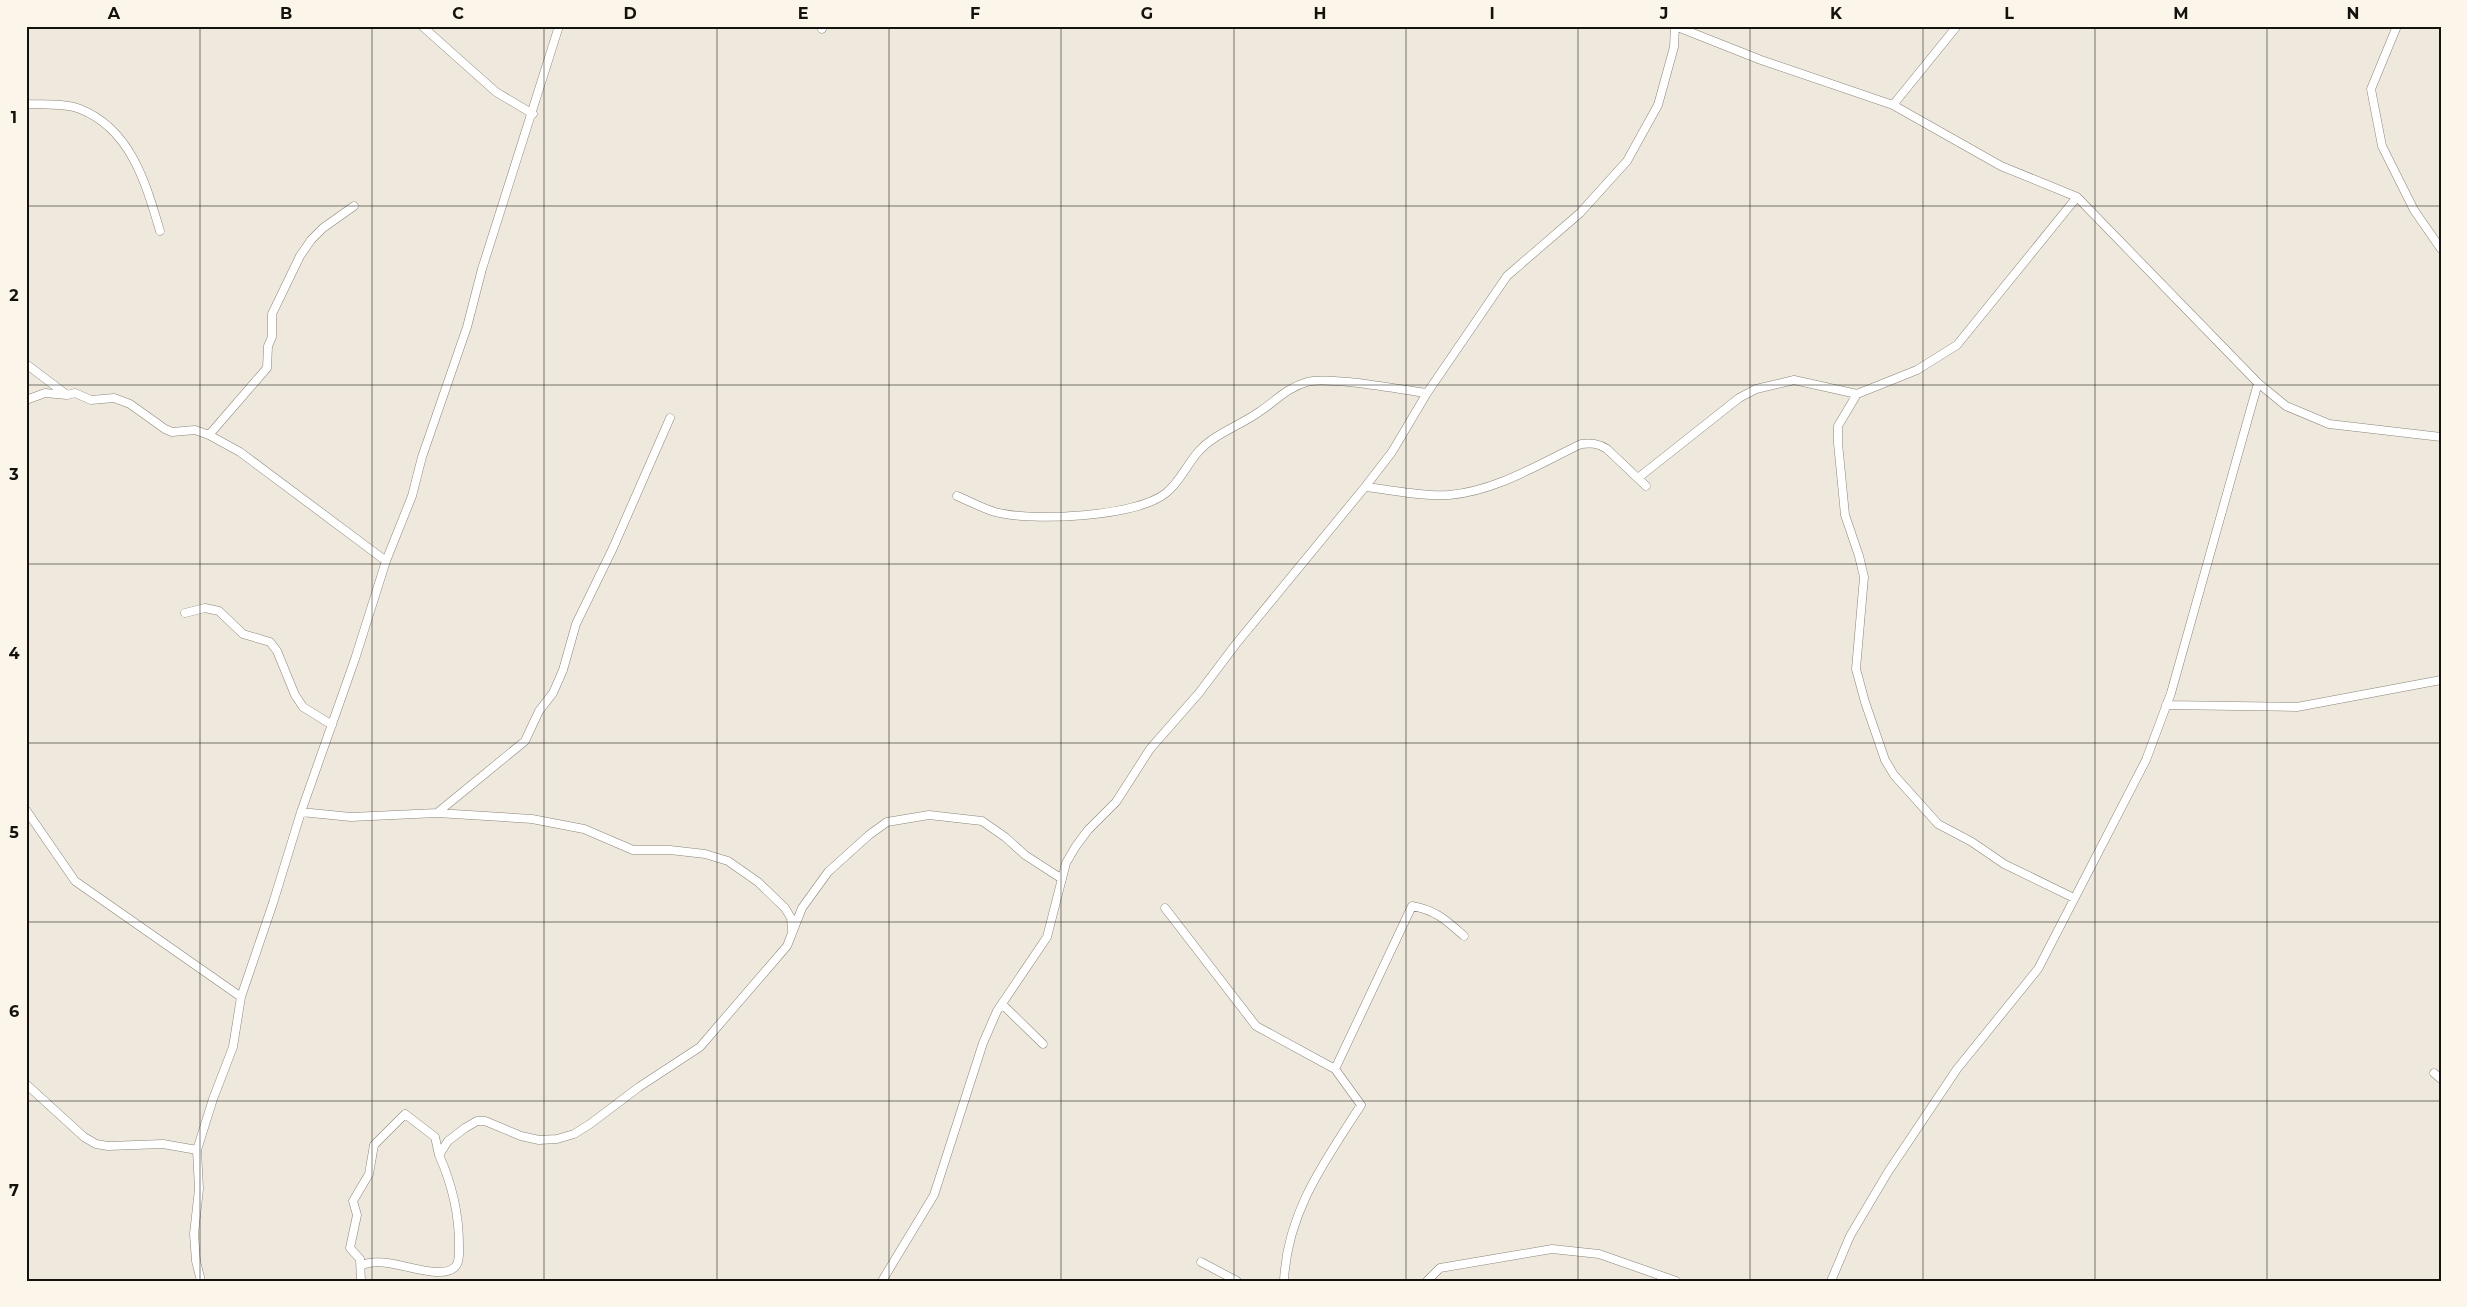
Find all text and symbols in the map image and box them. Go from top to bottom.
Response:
text: A [107,4,121,23]
text: B [280,4,292,23]
text: C [452,4,464,23]
text: D [623,4,637,23]
text: E [798,4,808,23]
text: F [970,4,980,23]
text: G [1141,4,1153,23]
text: H [1314,4,1326,23]
text: I [1489,4,1495,23]
text: J [1659,4,1668,23]
text: K [1830,4,1843,23]
text: L [2004,4,2014,23]
text: M [2173,4,2189,23]
text: N [2347,4,2359,23]
text: 1 [11,108,17,127]
text: 2 [9,286,19,305]
text: 3 [8,465,19,484]
text: 4 [8,644,20,663]
text: 5 [9,823,19,842]
text: 6 [9,1002,19,1021]
text: 7 [9,1181,19,1200]

